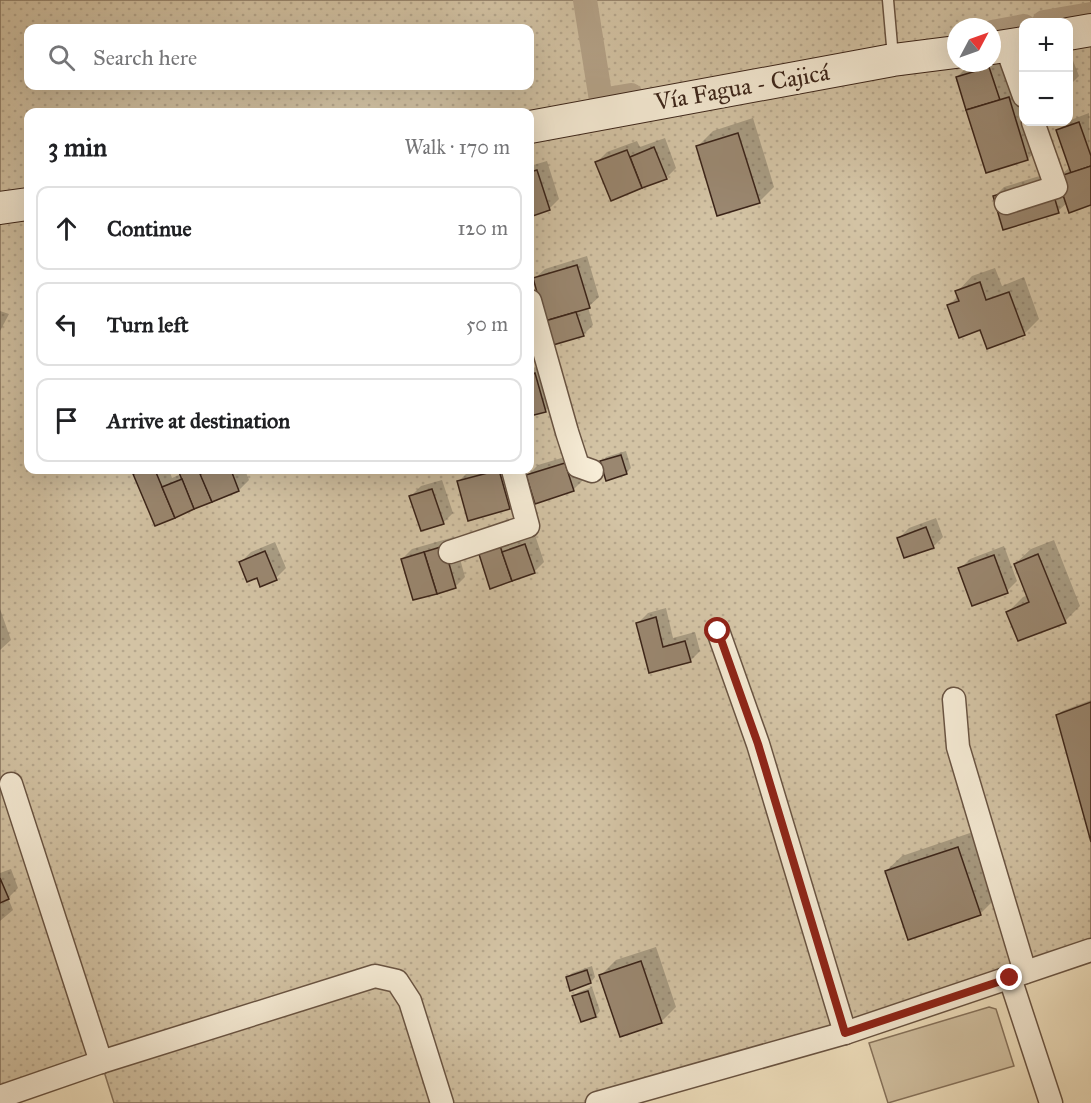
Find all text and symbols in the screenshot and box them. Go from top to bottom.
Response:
north arrow [947,18,1001,72]
map controls [1019,18,1073,126]
button: + [1019,18,1073,72]
search box [24,24,534,90]
icon: search [45,41,78,74]
text: Search here [93,44,197,71]
street label: Vía Fagua - Cajicá [651,57,833,117]
button: − [1019,72,1073,126]
text: 3 min [48,131,107,163]
text: Walk · 170 m [405,135,510,159]
icon: ahead [50,212,83,245]
text: Continue [107,215,192,242]
text: 120 m [457,216,508,240]
icon: left [50,308,83,341]
text: Turn left [107,311,189,338]
text: 50 m [466,312,508,336]
icon: arrive [50,404,83,437]
text: Arrive at destination [107,407,290,434]
route start [704,617,730,643]
route end [996,964,1022,990]

